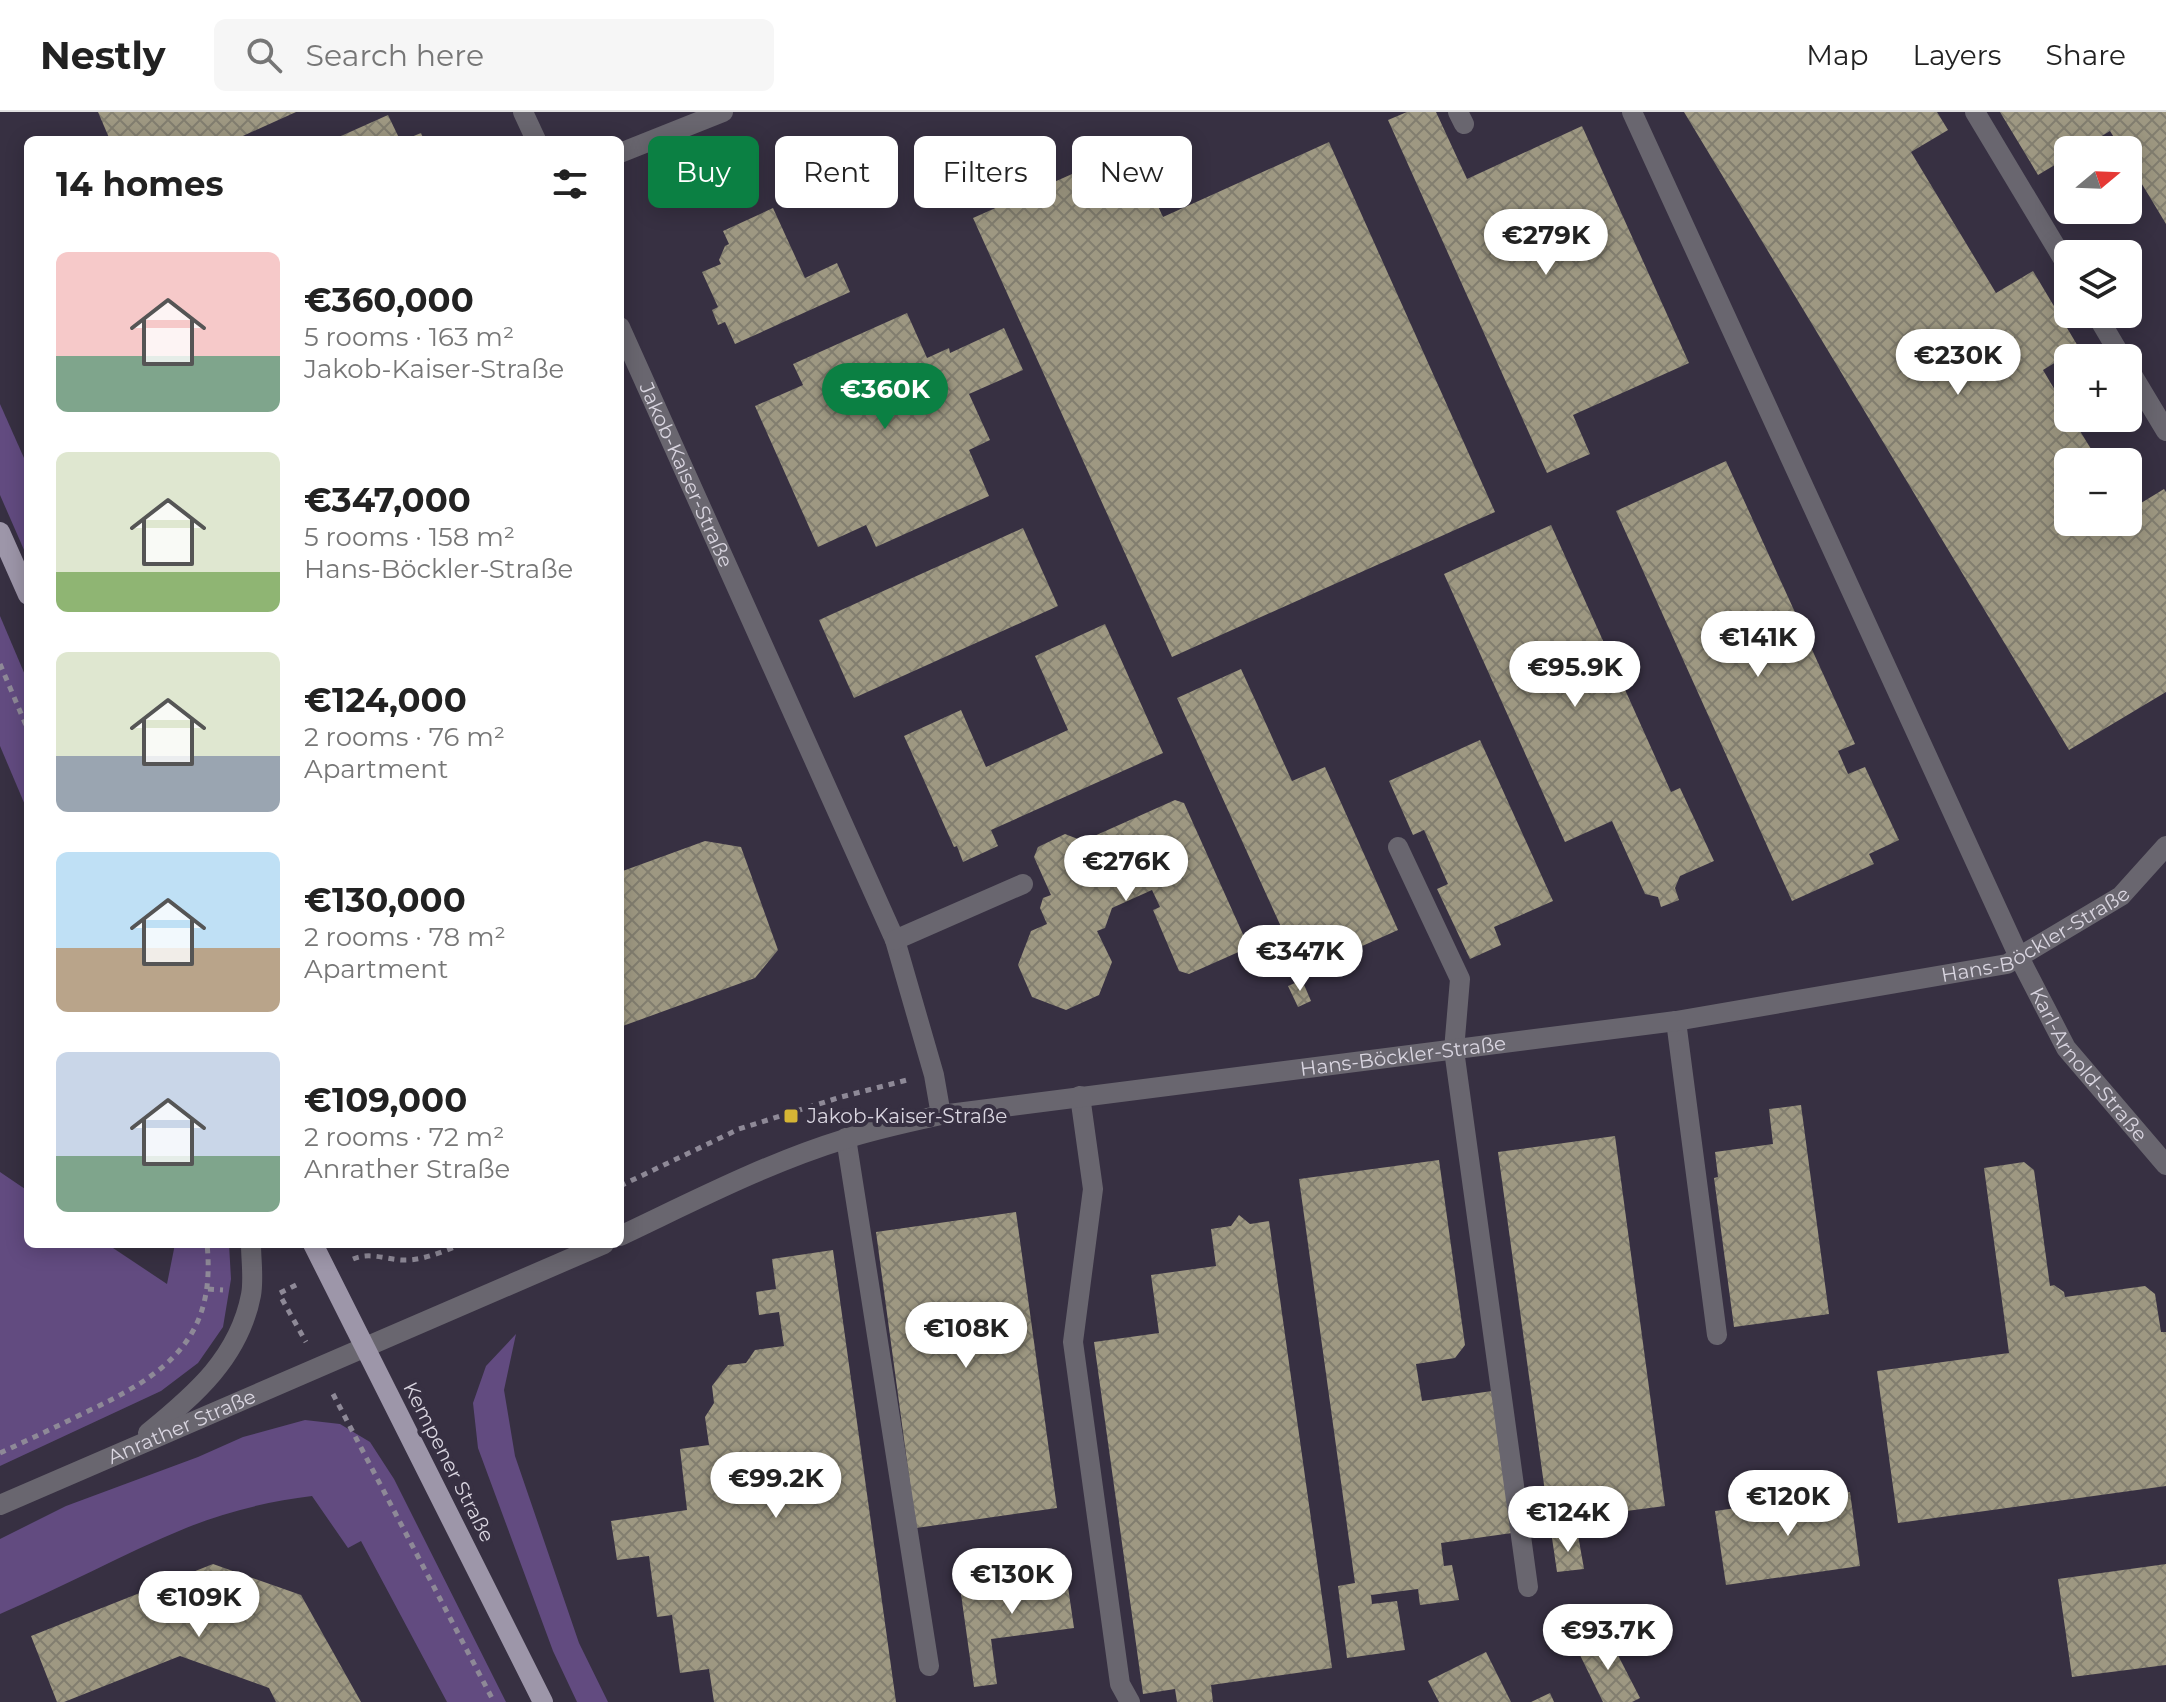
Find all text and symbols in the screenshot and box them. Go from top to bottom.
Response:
search box [214,19,774,91]
text: Nestly [40,32,166,79]
icon: search [242,33,286,77]
text: Search here [306,37,484,74]
text: Map [1806,38,1869,72]
text: Layers [1913,38,2002,72]
text: Share [2046,38,2126,72]
chip: Buy [648,136,759,208]
chip: Rent [775,136,898,208]
chip: Filters [914,136,1056,208]
chip: New [1072,136,1192,208]
north arrow [2054,136,2142,224]
map controls [2054,136,2142,536]
icon: filters [548,162,592,206]
text: 14 homes [56,163,224,205]
pin: €279K [1490,209,1602,277]
text: €279K [1502,219,1590,251]
button: layers [2054,240,2142,328]
text: €360,000 [304,279,474,321]
icon: home [120,284,216,380]
text: 5 rooms · 163 m² [304,321,514,353]
pin: €230K [1902,329,2014,397]
text: €230K [1914,339,2002,371]
button: + [2054,344,2142,432]
text: Jakob-Kaiser-Straße [304,353,564,385]
pin: €360K [829,363,941,431]
text: €360K [840,373,930,405]
street label: Jakob-Kaiser-Straße [634,378,738,571]
button: − [2054,448,2142,536]
text: €347,000 [304,479,471,521]
icon: home [120,484,216,580]
text: 5 rooms · 158 m² [304,521,515,553]
text: Hans-Böckler-Straße [304,553,573,585]
pin: €141K [1702,611,1814,679]
text: €141K [1719,621,1797,653]
pin: €95.9K [1510,641,1640,709]
text: €95.9K [1527,651,1623,683]
text: €124,000 [304,679,467,721]
icon: home [120,684,216,780]
text: 2 rooms · 76 m² [304,721,505,753]
text: Apartment [304,753,448,785]
pin: €276K [1070,835,1182,903]
text: €276K [1082,845,1170,877]
text: €130,000 [304,879,466,921]
street label: Hans-Böckler-Straße [1939,882,2135,987]
icon: home [120,884,216,980]
text: 2 rooms · 78 m² [304,921,506,953]
pin: €347K [1244,925,1356,993]
text: €347K [1256,935,1344,967]
text: Apartment [304,953,448,985]
street label: Karl-Arnold-Straße [2025,983,2153,1146]
street label: Hans-Böckler-Straße [1299,1031,1507,1081]
text: €109,000 [304,1079,467,1121]
icon: home [120,1084,216,1180]
place label: Jakob-Kaiser-Straße [806,1104,1007,1128]
marker: Jakob-Kaiser-Straße [782,1107,800,1125]
text: 2 rooms · 72 m² [304,1121,504,1153]
text: Anrather Straße [304,1153,510,1185]
pin: €108K [910,1302,1022,1370]
text: €108K [923,1312,1009,1344]
street label: Kempener Straße [398,1378,500,1546]
street label: Anrather Straße [104,1384,259,1469]
pin: €99.2K [711,1452,841,1520]
text: €99.2K [728,1462,824,1494]
pin: €120K [1732,1470,1844,1538]
text: €120K [1746,1480,1830,1512]
pin: €124K [1512,1486,1624,1554]
text: €124K [1526,1496,1610,1528]
pin: €130K [956,1548,1068,1616]
text: €130K [970,1558,1054,1590]
pin: €109K [143,1571,255,1639]
text: €109K [157,1581,242,1613]
pin: €93.7K [1543,1604,1673,1672]
text: €93.7K [1561,1614,1655,1646]

